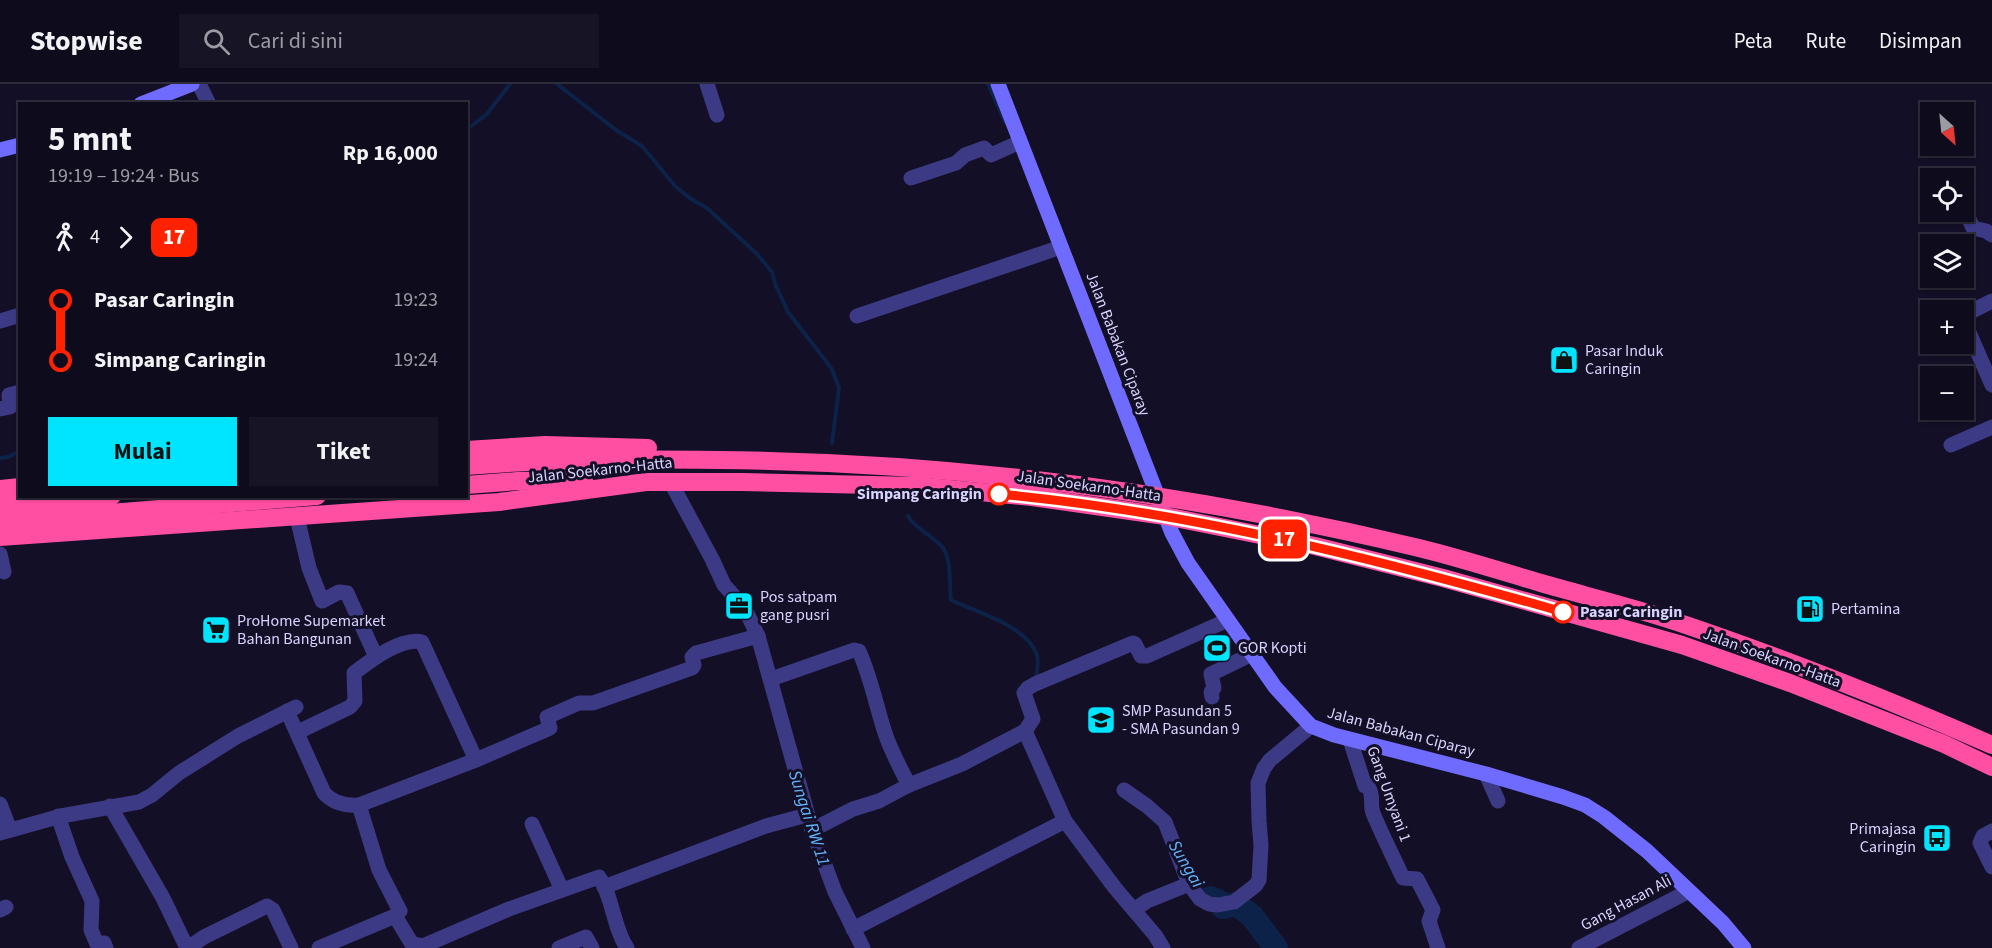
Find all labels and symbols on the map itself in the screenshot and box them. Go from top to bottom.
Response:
north arrow [1920,102,1974,156]
street label: Jalan Babakan Ciparay [1080,269,1156,420]
place label: Pasar Induk Caringin [1585,340,1664,380]
shop icon: Pasar Induk Caringin [1548,344,1580,376]
street label: Jalan Soekarno-Hatta [527,451,673,489]
street label: Jalan Soekarno-Hatta [1015,465,1163,507]
place label: Simpang Caringin [857,483,982,505]
marker: Simpang Caringin [988,483,1010,505]
line badge: 17 [1257,520,1311,558]
place label: Pos satpam gang pusri [760,586,837,626]
office icon: Pos satpam gang pusri [723,590,755,622]
fuel station icon: Pertamina [1794,593,1826,625]
place label: Pertamina [1831,598,1900,620]
marker: Pasar Caringin [1552,601,1574,623]
place label: Pasar Caringin [1580,601,1682,623]
place label: ProHome Supemarket Bahan Bangunan [237,610,386,650]
supermarket icon: ProHome Supemarket Bahan Bangunan [200,614,232,646]
street label: Jalan Soekarno-Hatta [1700,623,1844,693]
sports icon: GOR Kopti [1201,632,1233,664]
place label: GOR Kopti [1238,637,1307,659]
place label: SMP Pasundan 5 - SMA Pasundan 9 [1122,700,1240,740]
street label: Jalan Babakan Ciparay [1325,702,1478,762]
school or university icon: SMP Pasundan 5 - SMA Pasundan 9 [1085,704,1117,736]
street label: Gang Umyani 1 [1361,743,1417,845]
water label: Sungai RW 11 [782,767,836,869]
place label: Primajasa Caringin [1849,818,1916,858]
bus stop icon: Primajasa Caringin [1921,822,1953,854]
water label: Sungai [1162,836,1210,893]
street label: Gang Hasan Ali [1577,870,1675,936]

